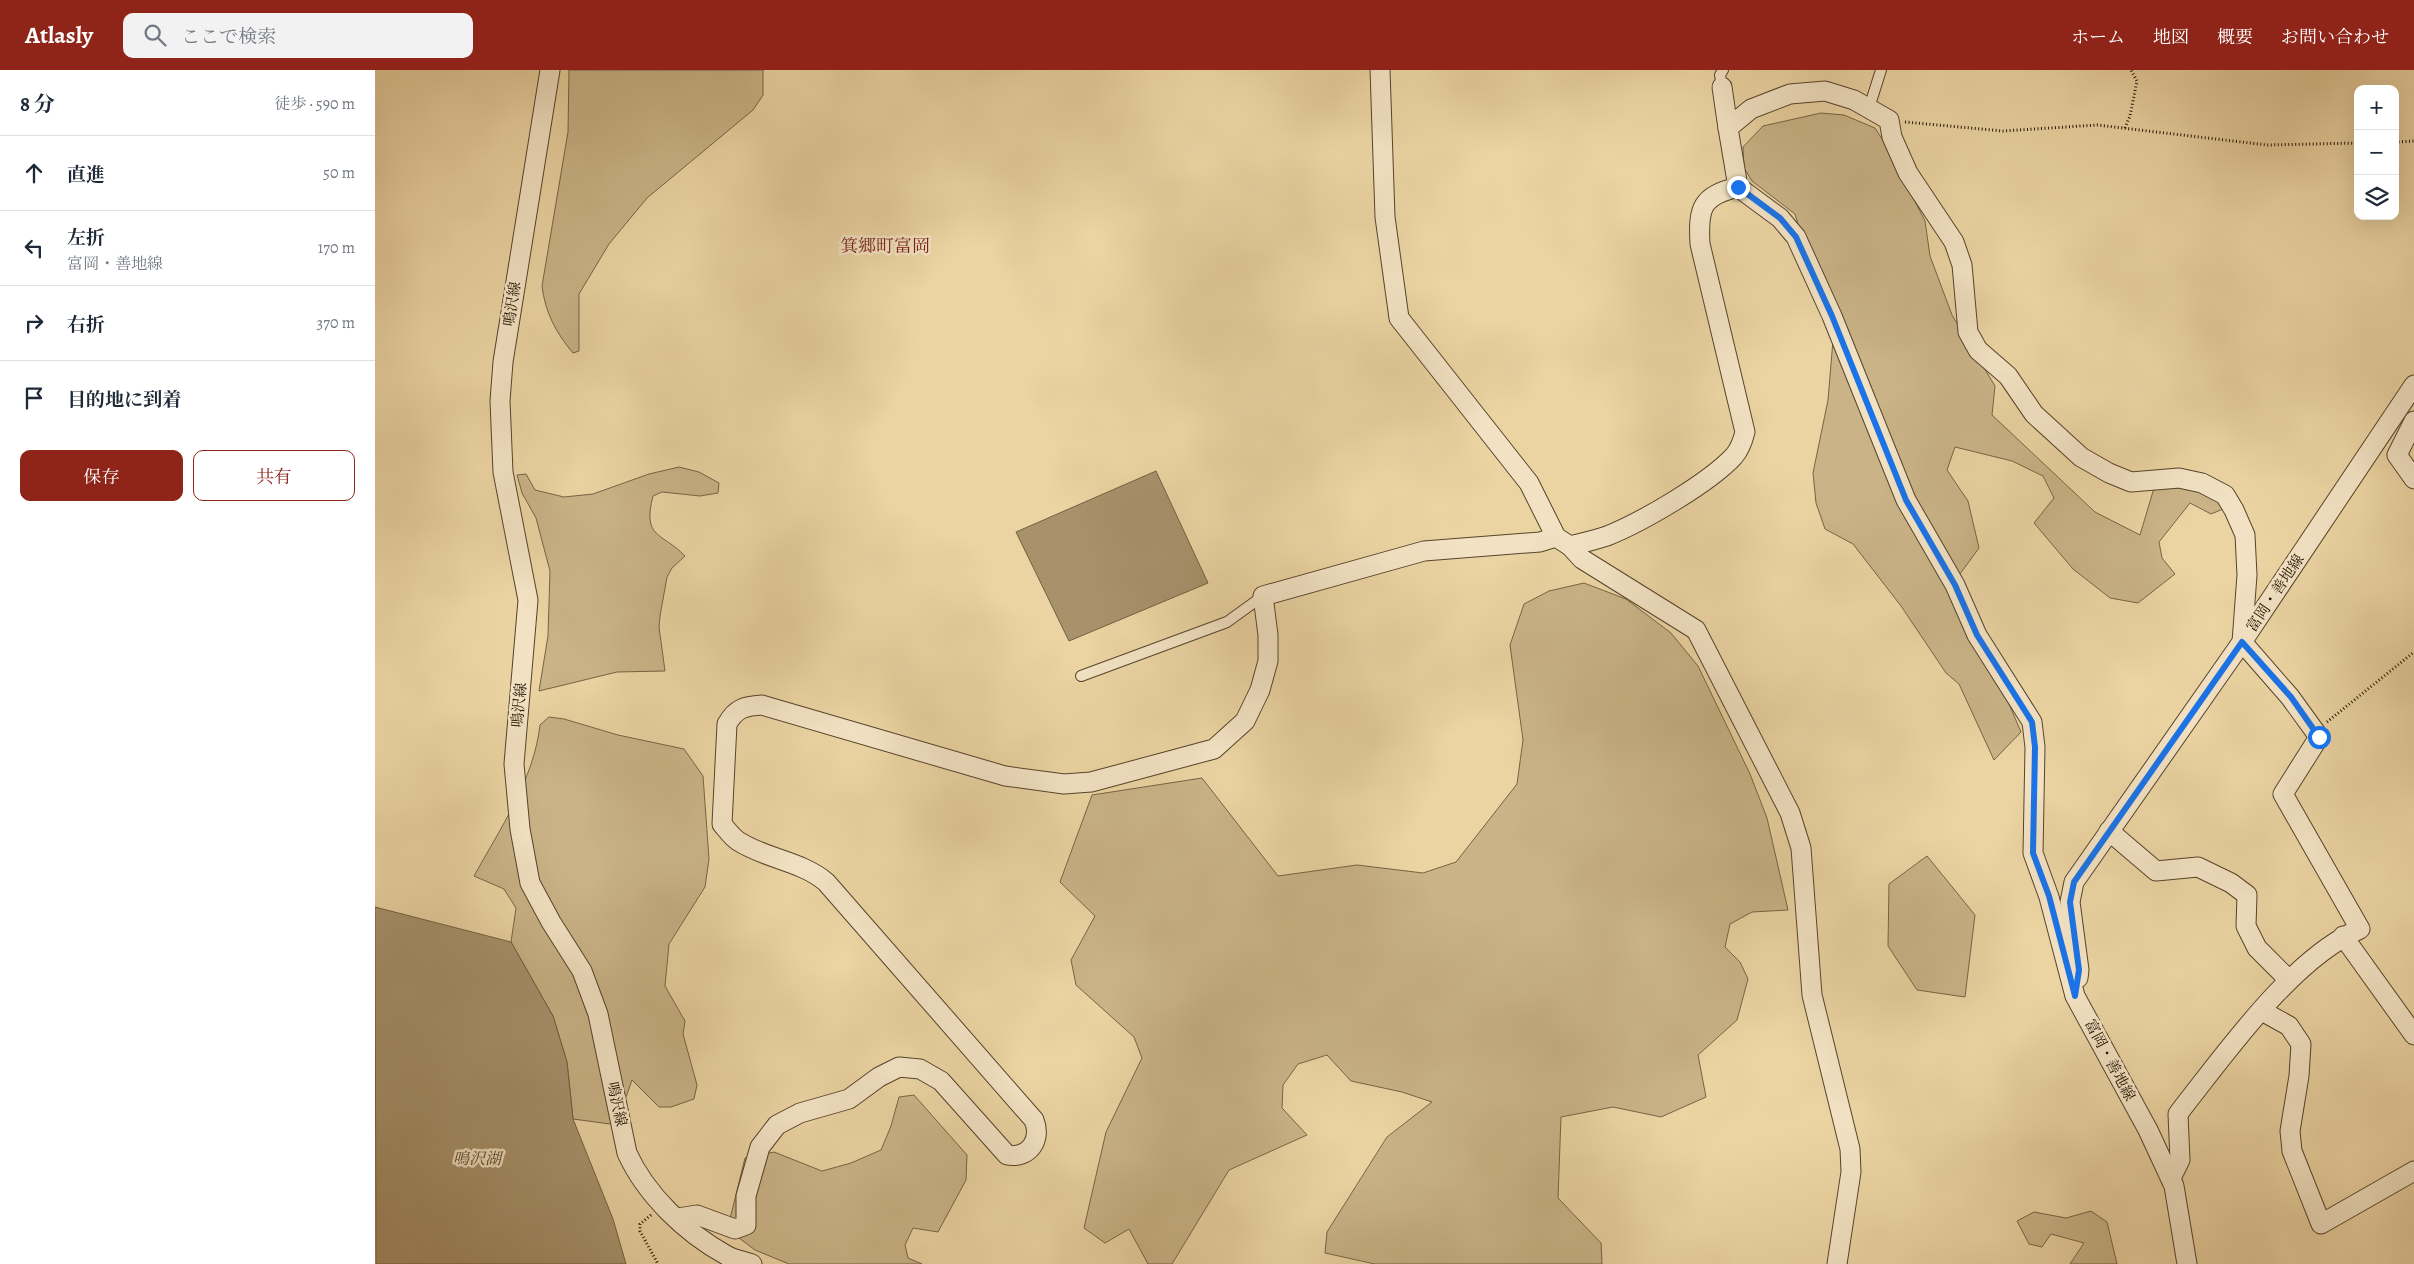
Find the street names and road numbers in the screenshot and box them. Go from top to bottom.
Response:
street label: 鳴沢線 [499,280,525,328]
street label: 富岡・善地線 [2242,550,2308,636]
street label: 鳴沢線 [507,682,531,728]
street label: 富岡・善地線 [2080,1016,2140,1104]
street label: 鳴沢線 [603,1080,631,1128]

